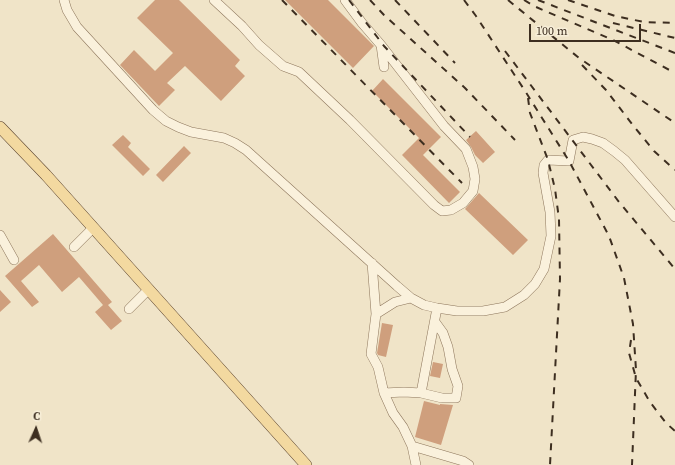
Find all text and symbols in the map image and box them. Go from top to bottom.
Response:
scale bar [531,16,643,42]
text: 100 m [536,23,568,39]
north arrow [16,409,56,449]
text: С [33,409,40,424]

